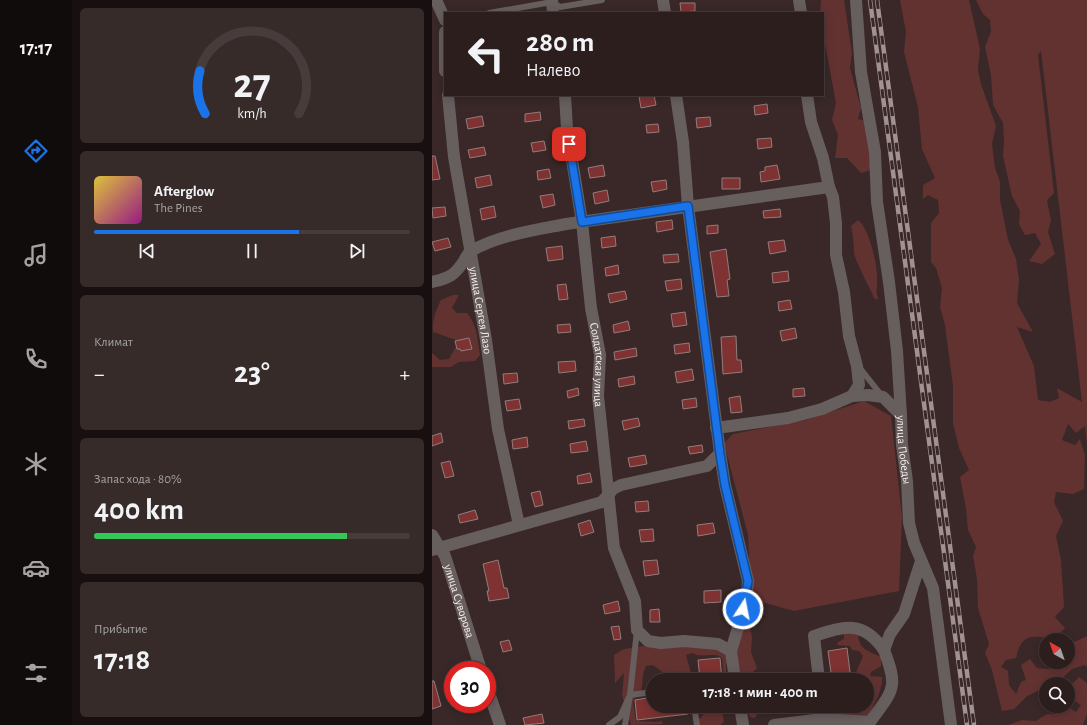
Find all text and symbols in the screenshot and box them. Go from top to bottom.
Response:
icon: left [460,28,512,80]
text: 280 m [526,29,594,57]
text: 17:17 [20,40,52,58]
text: Налево [526,62,580,80]
text: 27 [233,64,271,105]
text: km/h [237,106,267,120]
pin [552,127,586,161]
icon: arrive [558,133,580,155]
icon: directions [22,137,50,165]
text: Afterglow [154,184,214,199]
text: The Pines [154,202,203,215]
icon: previous [136,240,158,262]
icon: pause [241,240,263,262]
icon: next [346,240,368,262]
icon: music [22,241,50,269]
street label: улица Сергея Лазо [466,265,494,355]
street label: Солдатская улица [588,321,606,408]
text: Климат [94,336,133,349]
icon: phone [22,345,50,373]
text: 23° [234,358,270,388]
text: − [94,363,105,385]
text: + [399,363,410,385]
street label: улица Победы [894,414,913,485]
icon: climate [22,450,50,478]
text: Запас хода · 80% [94,473,182,486]
text: 400 km [94,495,184,525]
icon: car [22,554,50,582]
street label: улица Суворова [441,562,477,640]
position arrow [722,588,764,630]
text: Прибытие [94,623,148,636]
north arrow [1039,633,1075,669]
map controls [1039,633,1075,713]
text: 17:18 [94,645,150,675]
icon: filters [22,659,50,687]
speed limit sign: 30 [444,661,496,713]
button: search [1039,677,1075,713]
text: 17:18 · 1 мин · 400 m [702,685,818,700]

